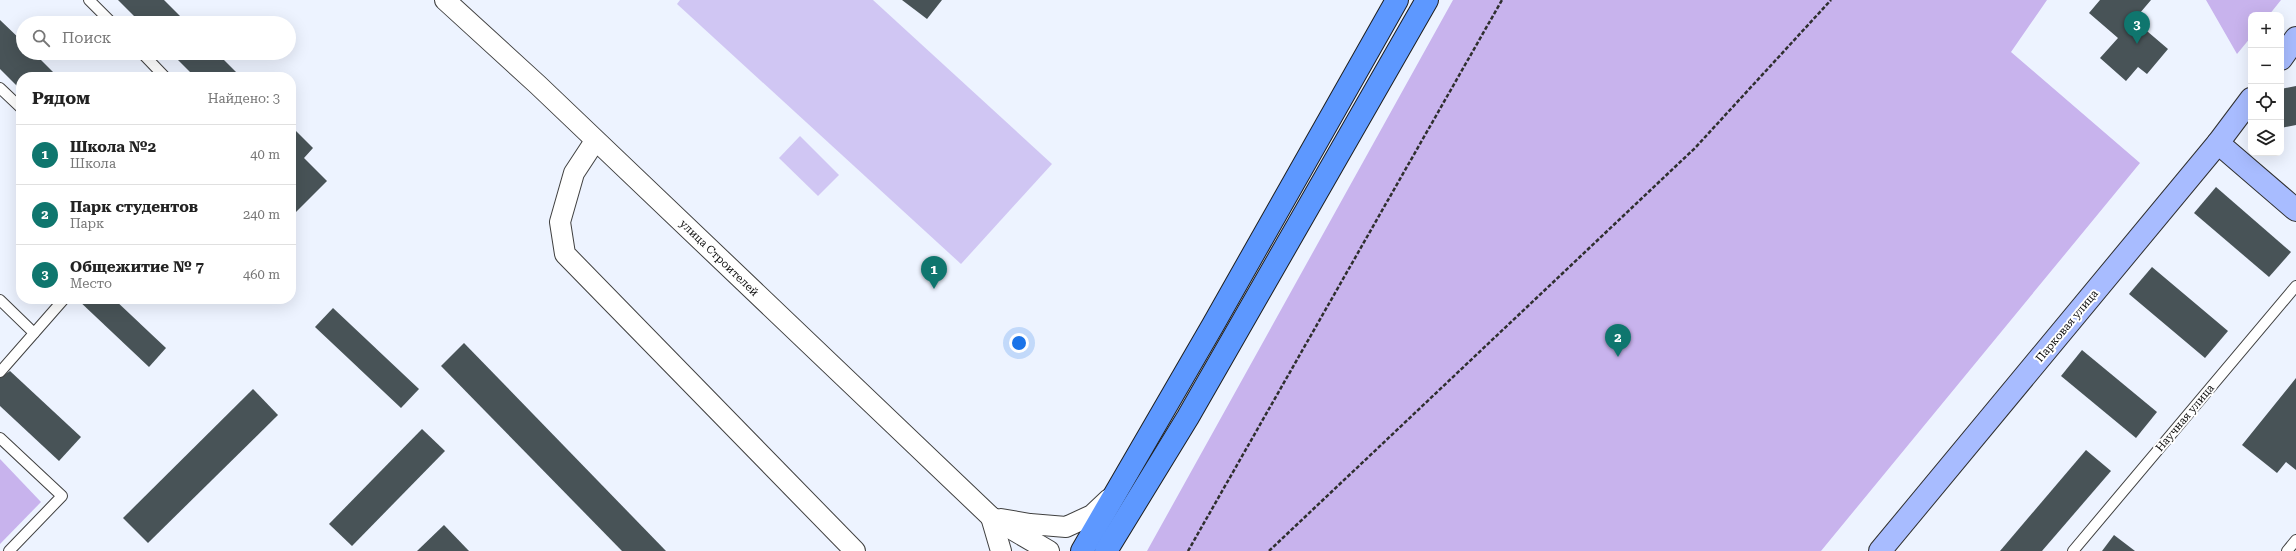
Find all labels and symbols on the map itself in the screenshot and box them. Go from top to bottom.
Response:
pin: 3 [2124,11,2150,44]
street label: улица Строителей [677,217,761,299]
pin: 1 [921,256,947,289]
street label: Парковая улица [2033,287,2101,365]
pin: 2 [1605,324,1631,357]
your location [1009,333,1029,353]
street label: Научная улица [2153,382,2217,454]

